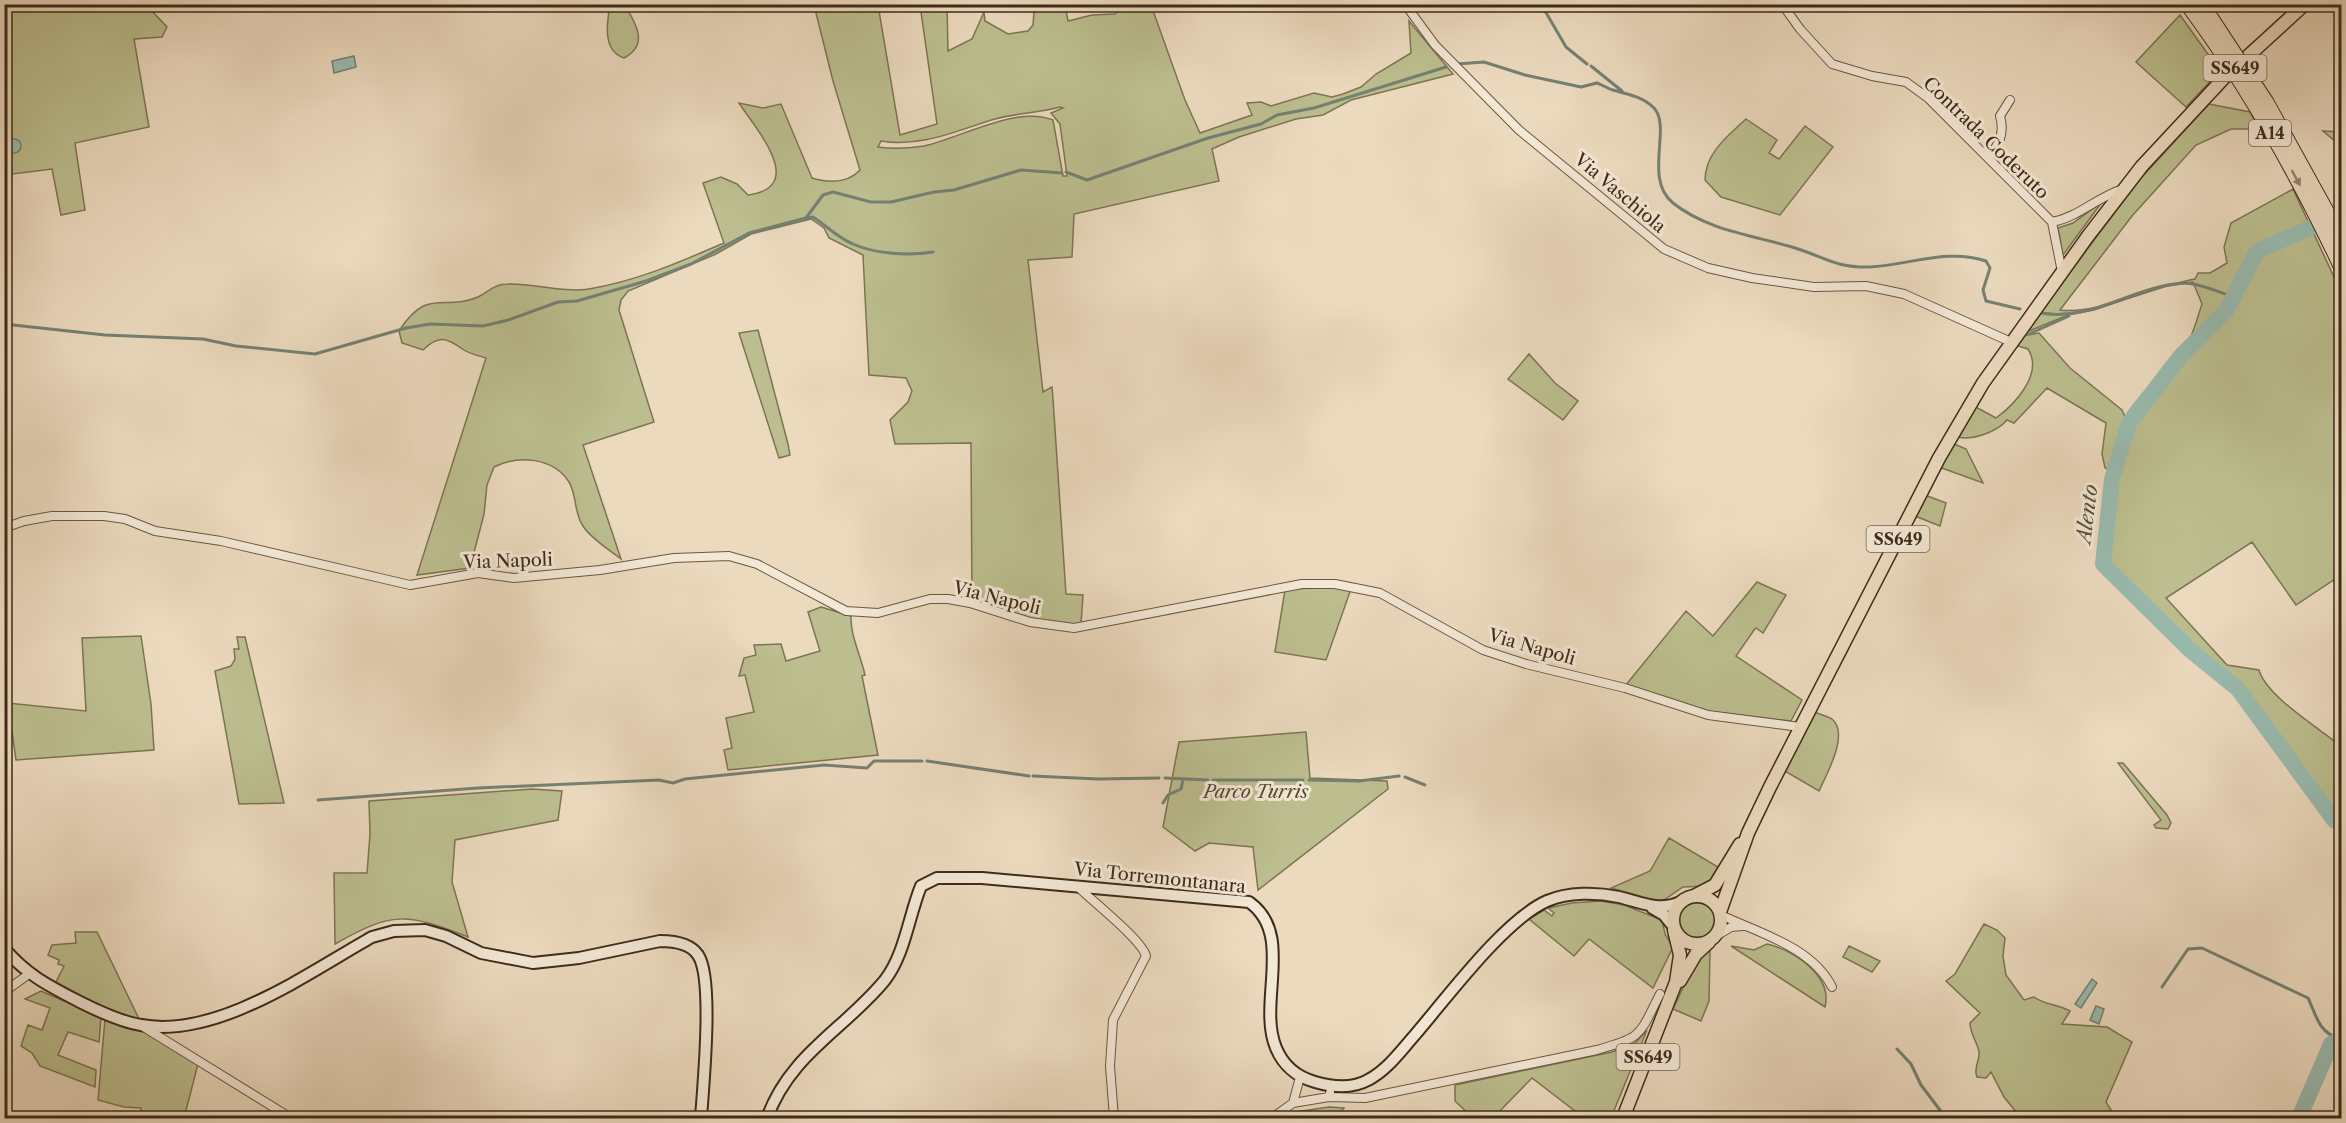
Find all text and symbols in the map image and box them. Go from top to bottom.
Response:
road number: SS649 [2204,55,2266,81]
street label: Contrada Coderuto [1918,72,2054,204]
road number: A14 [2249,120,2291,146]
street label: Via Vaschiola [1569,148,1671,238]
one-way arrow [2291,170,2301,187]
water label: Alento [2071,483,2103,548]
road number: SS649 [1866,526,1930,552]
street label: Via Napoli [462,548,554,574]
street label: Via Napoli [950,576,1044,620]
street label: Via Napoli [1485,624,1578,670]
park label: Parco Turris [1202,781,1309,803]
street label: Via Torremontanara [1072,858,1247,898]
road number: SS649 [1616,1044,1680,1070]

